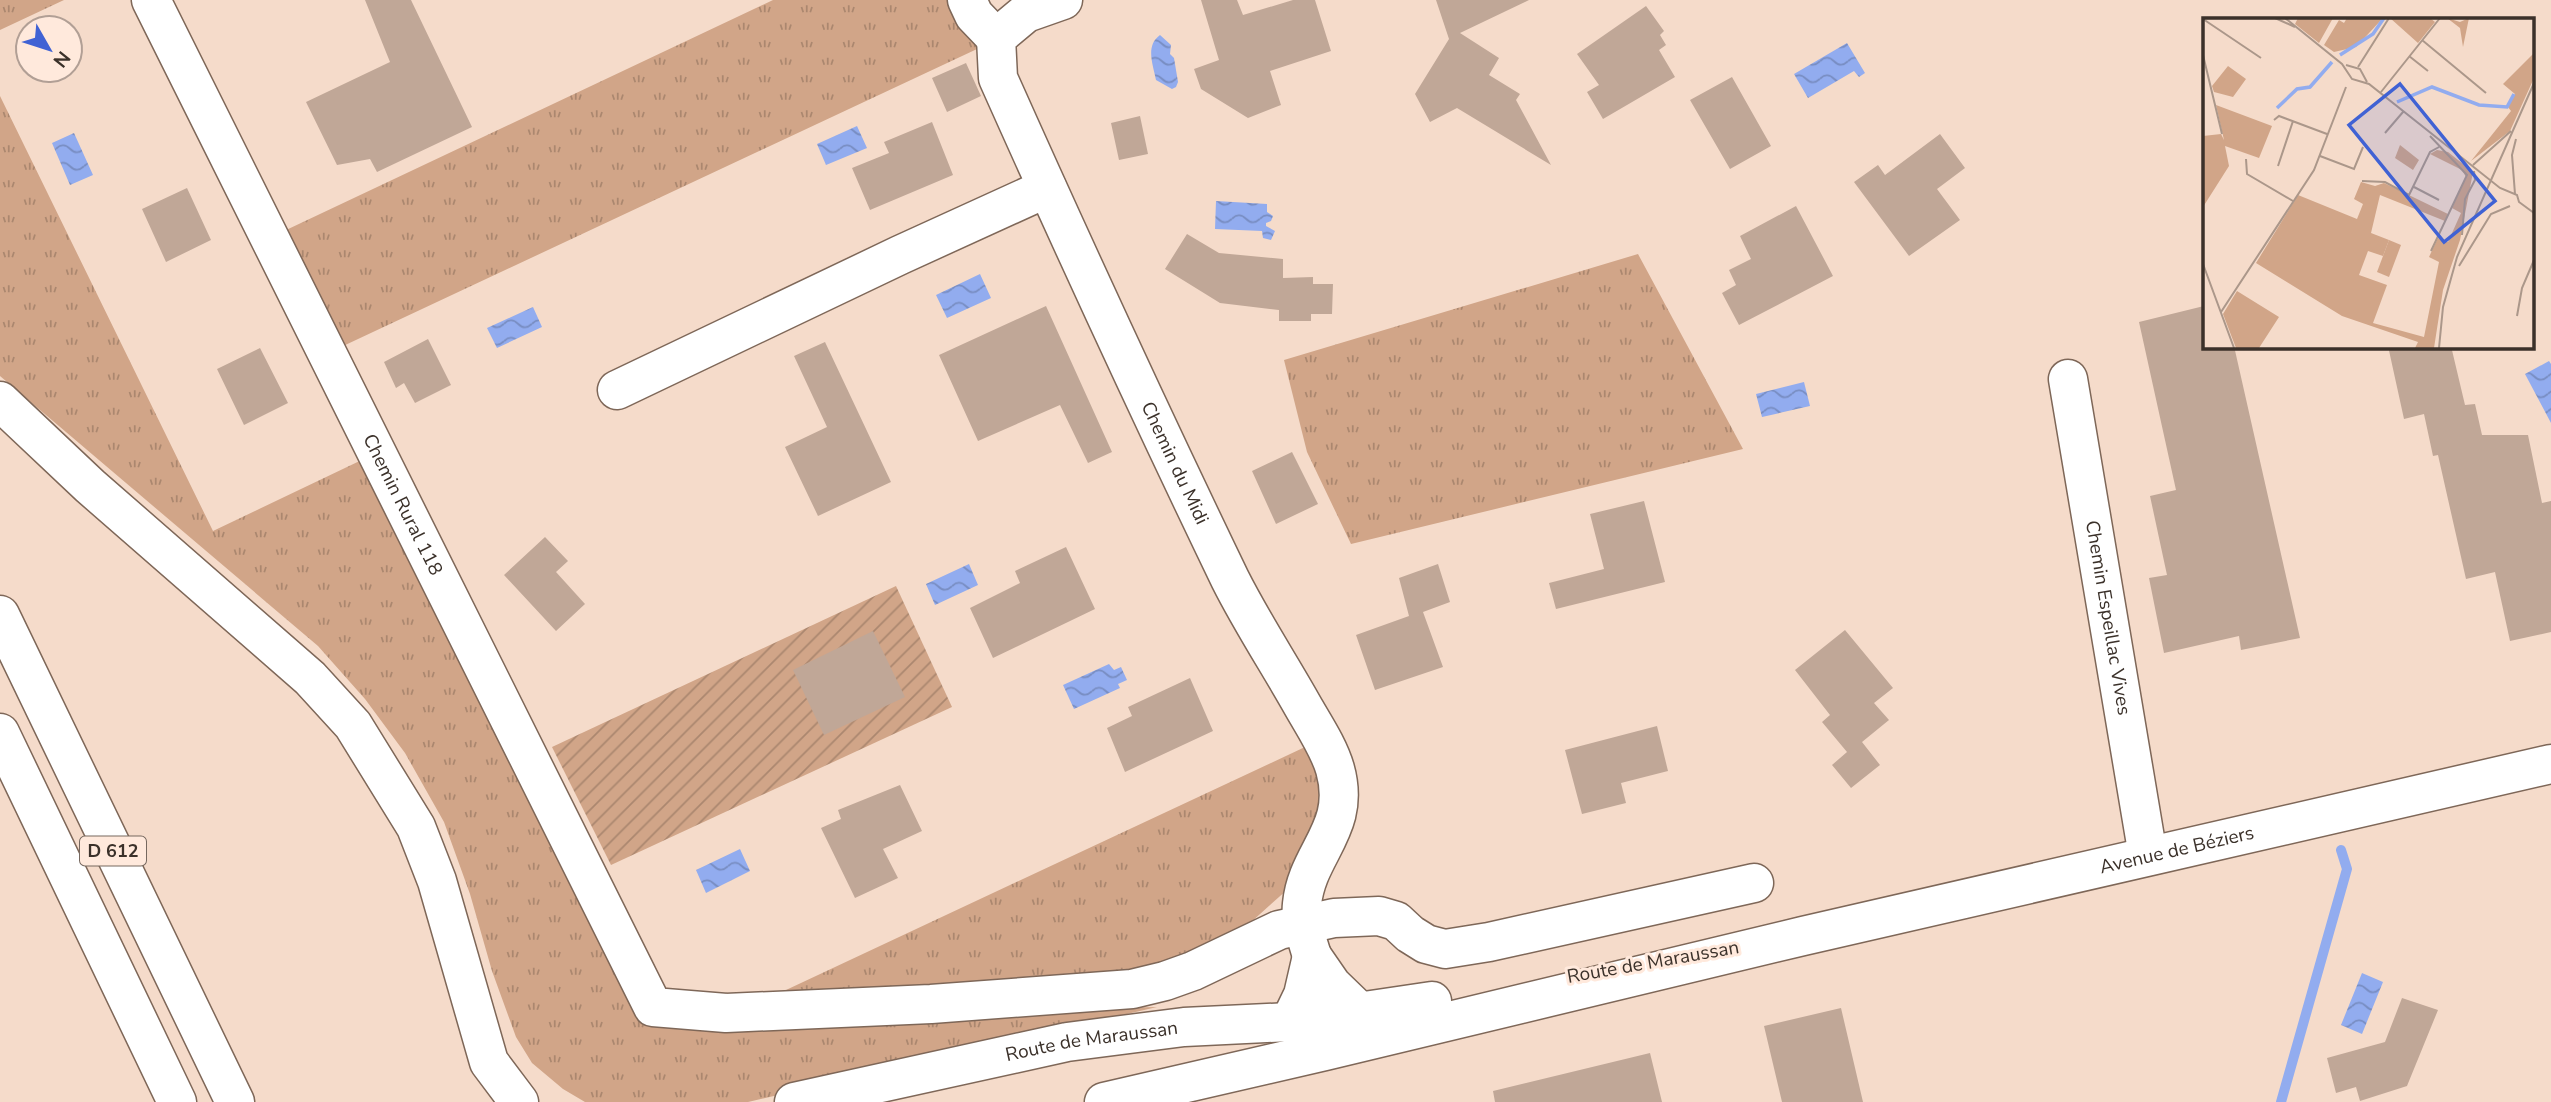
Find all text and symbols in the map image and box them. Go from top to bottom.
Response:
north arrow [14,14,84,84]
inset map [2203,18,2534,348]
text: N [47,45,76,73]
street label: Chemin du Midi [1135,397,1215,529]
street label: Chemin Rural 118 [356,430,449,580]
street label: Chemin Espeillac Vives [2079,518,2137,717]
street label: Avenue de Béziers [2097,820,2257,880]
road number: D 612 [80,836,146,866]
street label: Route de Maraussan [1565,934,1741,990]
street label: Route de Maraussan [1003,1015,1179,1068]

